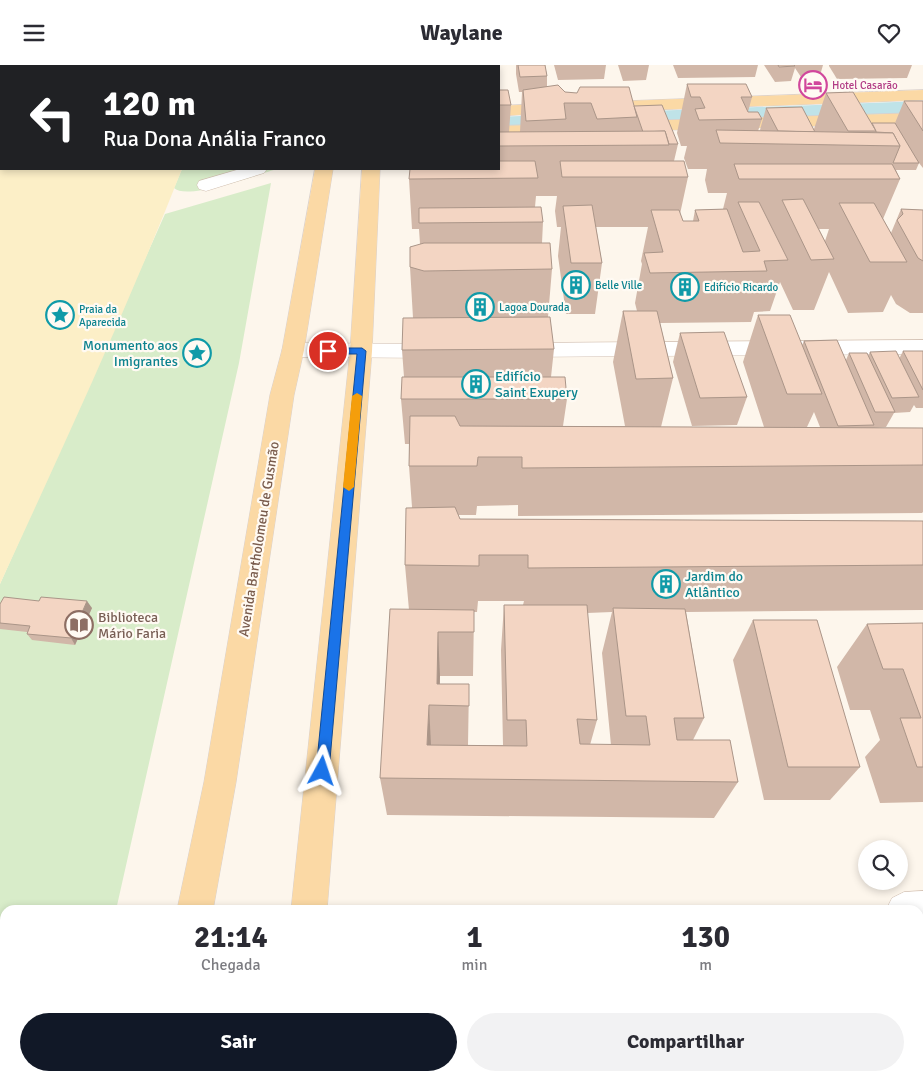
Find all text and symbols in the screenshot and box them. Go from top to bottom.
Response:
icon: menu [20,19,48,47]
text: Waylane [420,19,503,46]
icon: heart [875,19,903,47]
hotel icon: Hotel Casarão [798,70,828,100]
place label: Hotel Casarão [832,79,898,92]
text: 120 m [103,82,196,125]
icon: left [20,85,85,150]
text: Rua Dona Anália Franco [103,125,326,152]
building icon: Belle Ville [561,270,591,300]
building icon: Edifício Ricardo [670,272,700,302]
place label: Belle Ville [595,279,642,292]
place label: Edifício Ricardo [704,281,779,294]
building icon: Lagoa Dourada [465,292,495,322]
place icon: Praia da Aparecida [45,300,75,330]
place label: Lagoa Dourada [499,301,570,314]
place label: Praia da Aparecida [79,303,127,329]
pin [307,330,349,372]
place label: Monumento aos Imigrantes [83,337,178,370]
icon: arrive [314,337,342,365]
place icon: Monumento aos Imigrantes [182,338,212,368]
place label: Edifício Saint Exupery [495,368,578,401]
building icon: Edifício Saint Exupery [461,369,491,399]
street label: Avenida Bartholomeu de Gusmão [235,440,283,638]
place label: Jardim do Atlântico [685,568,743,601]
building icon: Jardim do Atlântico [651,569,681,599]
place label: Biblioteca Mário Faria [98,609,166,642]
library icon: Biblioteca Mário Faria [64,610,94,640]
position arrow [295,744,347,796]
map controls [858,840,908,890]
button: search [858,840,908,890]
text: 21:14 [194,919,268,956]
text: 1 [466,919,483,956]
text: 130 [681,919,730,956]
text: Chegada [201,955,261,975]
text: min [462,955,487,975]
text: m [699,955,712,975]
button: Sair [20,1013,457,1071]
button: Compartilhar [467,1013,904,1071]

